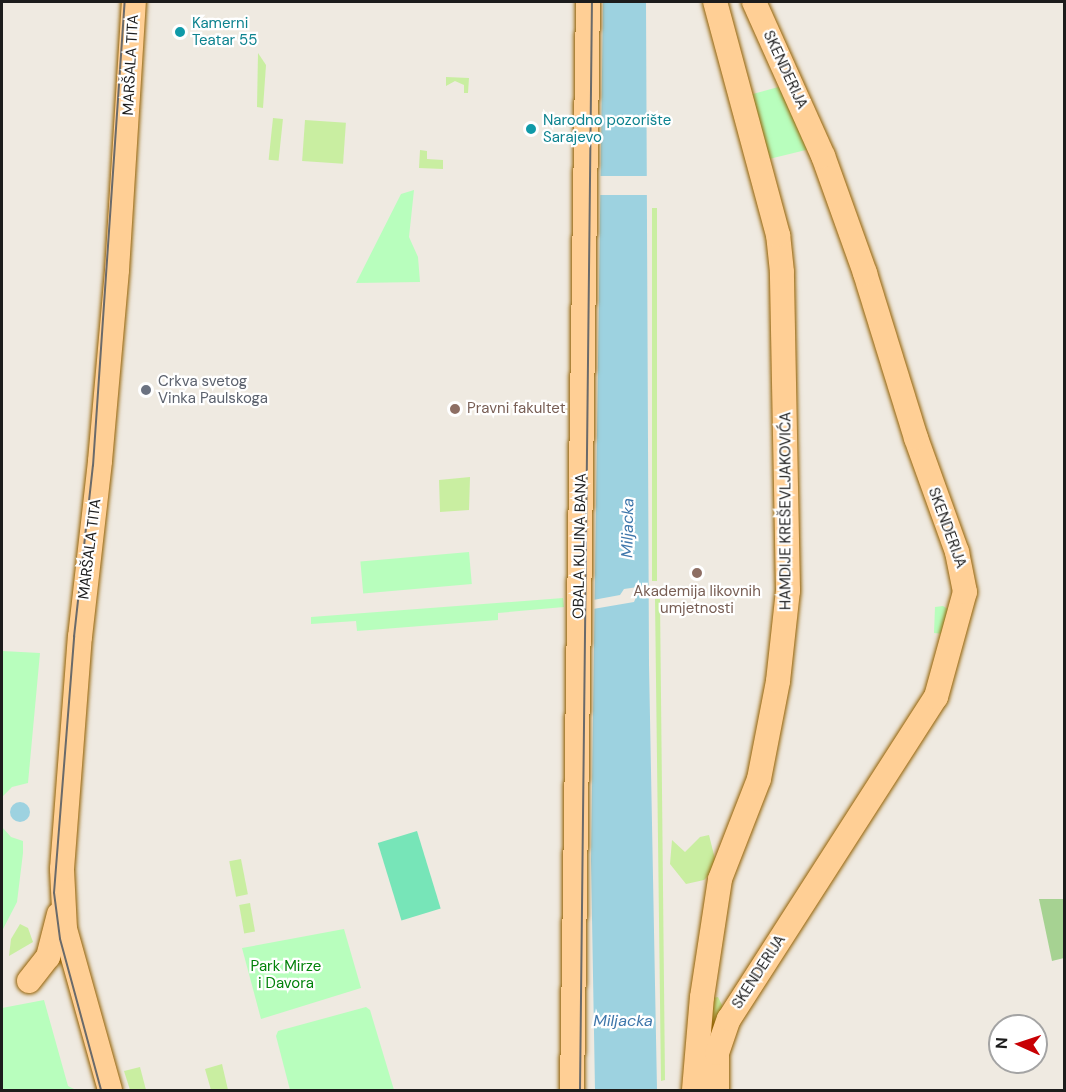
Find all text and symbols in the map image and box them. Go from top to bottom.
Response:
street label: MARŠALA TITA [119,14,143,116]
place label: Kamerni Teatar 55 [192,14,257,49]
marker: Kamerni Teatar 55 [173,25,187,39]
street label: SKENDERIJA [759,28,811,112]
place label: Narodno pozorište Sarajevo [543,111,671,146]
marker: Narodno pozorište Sarajevo [524,122,538,136]
place label: Crkva svetog Vinka Paulskoga [158,372,268,407]
marker: Crkva svetog Vinka Paulskoga [139,383,153,397]
place label: Pravni fakultet [467,400,566,418]
marker: Pravni fakultet [448,402,462,416]
street label: HAMDIJE KREŠEVLJAKOVIĆA [777,412,795,610]
street label: OBALA KULINA BANA [570,473,590,619]
street label: SKENDERIJA [924,485,970,571]
street label: MARŠALA TITA [75,498,105,600]
water label: Miljacka [618,498,638,558]
marker: Akademija likovnih umjetnosti [690,566,704,580]
place label: Akademija likovnih umjetnosti [633,582,761,617]
street label: SKENDERIJA [728,932,790,1012]
park label: Park Mirze i Davora [251,957,321,992]
water label: Miljacka [593,1011,653,1031]
north arrow [988,1014,1048,1074]
text: N [991,1037,1012,1050]

